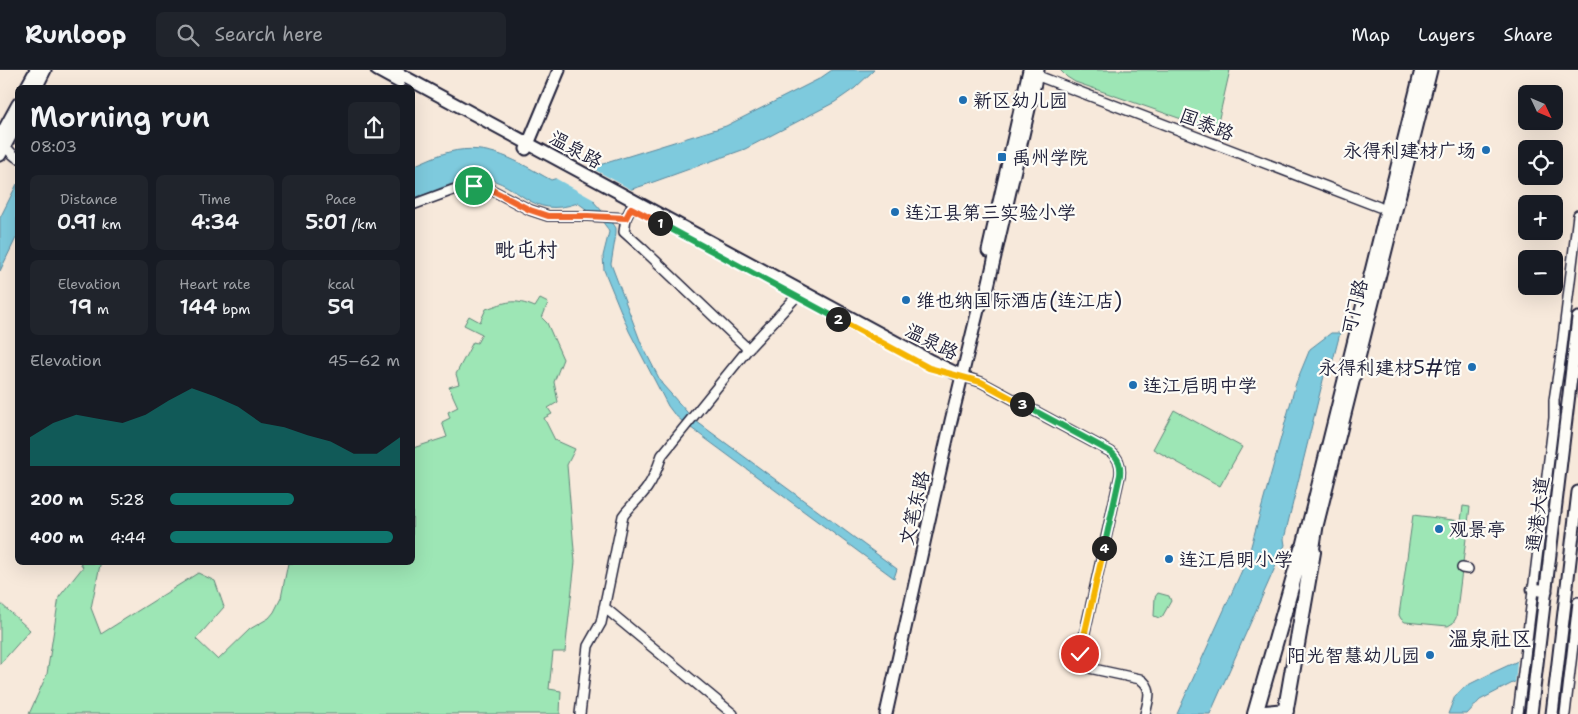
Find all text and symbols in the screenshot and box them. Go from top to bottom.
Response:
search box [156,12,506,57]
text: Runloop [25,19,126,51]
icon: search [174,21,202,49]
text: Search here [214,22,323,47]
text: Map [1352,23,1390,47]
text: Layers [1418,23,1475,47]
text: Share [1503,23,1553,47]
north arrow [1518,85,1562,130]
map controls [1518,85,1563,295]
place label: 新区幼儿园 [973,88,1068,113]
marker: 新区幼儿园 [957,94,969,106]
text: Morning run [30,98,210,136]
button: share [348,102,400,154]
street label: 国泰路 [1176,103,1238,146]
street label: 温泉路 [545,125,607,174]
text: 08:03 [30,136,77,157]
place label: 永得利建材广场 [1343,138,1476,163]
button: locate [1518,140,1563,185]
marker: 永得利建材广场 [1480,144,1492,156]
place label: 禹州学院 [1012,145,1088,170]
marker: 禹州学院 [996,151,1008,163]
pin [453,165,495,207]
icon: arrive [460,172,488,200]
text: Distance [60,190,118,208]
text: Time [199,190,231,208]
text: Pace [326,190,356,208]
button: + [1518,195,1563,240]
place label: 连江县第三实验小学 [905,200,1076,225]
marker: 连江县第三实验小学 [889,206,901,218]
text: 0.91 [57,208,97,236]
text: 4:34 [191,208,239,236]
text: 5:01 [305,208,347,236]
pin: 1 [648,210,672,236]
text: 1 [657,214,664,232]
text: km [97,215,121,233]
text: /km [347,215,377,233]
district label: 毗屯村 [495,236,558,264]
button: − [1518,250,1563,295]
text: Elevation [58,275,120,293]
text: Heart rate [179,275,251,293]
text: kcal [327,275,355,293]
street label: 可门路 [1335,276,1374,338]
place label: 维也纳国际酒店(连江店) [916,288,1122,313]
text: 19 [69,293,92,321]
text: 144 [180,293,217,321]
text: 59 [327,293,355,321]
marker: 维也纳国际酒店(连江店) [900,294,912,306]
text: m [92,300,109,318]
text: bpm [217,300,250,318]
pin: 2 [826,306,850,332]
text: 2 [834,310,843,328]
street label: 温泉路 [901,317,963,366]
text: Elevation [30,350,102,371]
text: 45–62 m [328,350,400,371]
place label: 永得利建材5#馆 [1318,355,1462,380]
marker: 永得利建材5#馆 [1466,361,1478,373]
place label: 连江启明中学 [1143,373,1257,398]
marker: 连江启明中学 [1127,379,1139,391]
pin: 3 [1010,392,1034,416]
text: 3 [1018,395,1027,413]
street label: 文笔东路 [894,468,935,548]
street label: 通港大道 [1520,475,1555,553]
text: 200 m [30,489,83,510]
text: 5:28 [110,489,145,510]
place label: 观景亭 [1449,517,1506,542]
marker: 观景亭 [1433,523,1445,535]
text: 400 m [30,527,84,548]
text: 4:44 [110,527,146,548]
pin: 4 [1092,536,1116,560]
text: 4 [1100,539,1109,557]
place label: 连江启明小学 [1179,547,1293,572]
marker: 连江启明小学 [1163,553,1175,565]
district label: 温泉社区 [1448,625,1532,653]
pin [1059,633,1101,675]
icon: check [1066,640,1094,668]
place label: 阳光智慧幼儿园 [1287,643,1420,668]
marker: 阳光智慧幼儿园 [1424,649,1436,661]

